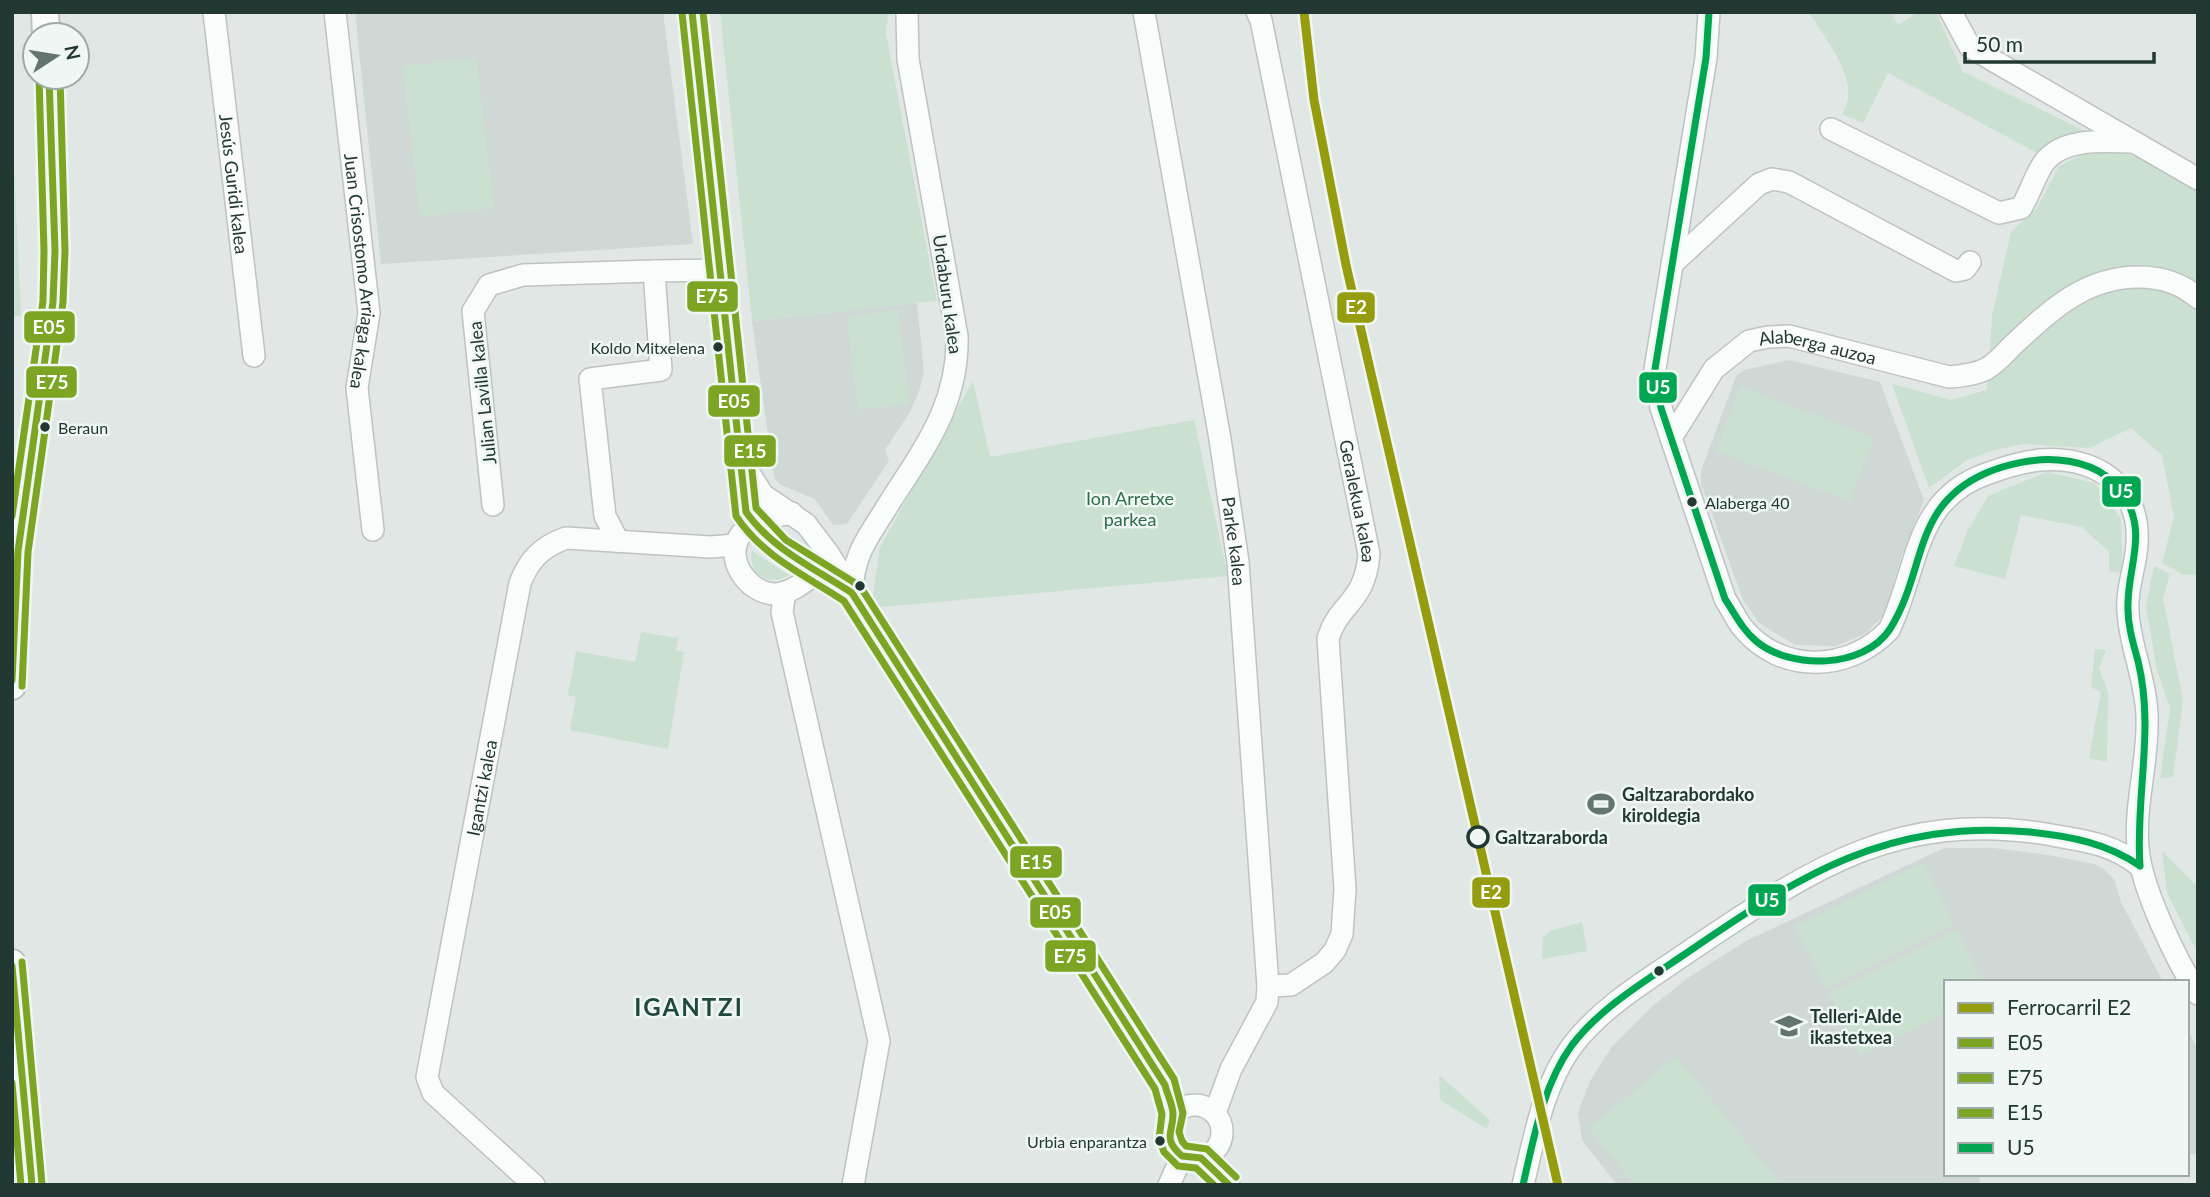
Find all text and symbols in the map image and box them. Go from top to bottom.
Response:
north arrow [21,21,91,91]
scale bar [1965,21,2154,65]
text: 50 m [1976,31,2023,56]
text: N [60,43,86,62]
street label: Jesús Guridi kalea [215,113,253,255]
street label: Juan Crisostomo Arriaga kalea [340,152,380,391]
street label: Urdaburu kalea [929,233,967,355]
line badge: E75 [686,280,739,313]
text: E75 [696,284,728,307]
line badge: E2 [1336,291,1376,324]
text: E2 [1345,295,1367,318]
line badge: E05 [23,310,76,344]
text: E05 [33,315,65,338]
street label: Julian Lavilla kalea [464,320,500,466]
street label: Alaberga auzoa [1756,325,1879,369]
place label: Koldo Mitxelena [591,338,705,357]
marker: Koldo Mitxelena [711,340,725,354]
line badge: E75 [25,365,78,399]
text: E75 [36,370,68,393]
line badge: U5 [1638,371,1678,404]
text: U5 [1645,375,1671,398]
line badge: E05 [707,384,761,418]
text: E05 [718,389,750,412]
place label: Beraun [58,418,108,437]
marker: Beraun [38,420,52,434]
line badge: E15 [723,434,777,468]
street label: Geralekua kalea [1335,438,1380,564]
text: E15 [734,439,766,462]
line badge: U5 [2101,475,2142,508]
text: U5 [2108,479,2134,502]
park label: Ion Arretxe parkea [1086,487,1174,530]
place label: Alaberga 40 [1705,493,1790,512]
street label: Parke kalea [1218,495,1251,587]
marker: Alaberga 40 [1685,495,1699,509]
unlabelled marker [853,579,867,593]
street label: Igantzi kalea [462,738,501,838]
place label: Galtzarabordako kiroldegia [1622,783,1754,826]
sports icon: Galtzarabordako kiroldegia [1586,789,1616,819]
marker: Galtzaraborda [1467,826,1489,848]
place label: Galtzaraborda [1495,826,1608,848]
line badge: E15 [1009,845,1063,879]
text: E15 [1020,850,1052,873]
line badge: E2 [1471,876,1511,909]
text: E2 [1480,880,1502,903]
line badge: U5 [1747,883,1787,917]
text: U5 [1754,888,1780,911]
line badge: E05 [1029,896,1082,929]
text: E05 [1039,900,1071,923]
line badge: E75 [1044,939,1097,973]
text: E75 [1054,944,1086,967]
unlabelled marker [1652,964,1666,978]
legend [1944,980,2189,1176]
district label: IGANTZI [634,992,744,1021]
text: Ferrocarril E2 [2007,994,2131,1019]
place label: Telleri-Alde ikastetxea [1810,1005,1902,1048]
school or university icon: Telleri-Alde ikastetxea [1774,1011,1804,1041]
text: E05 [2007,1029,2044,1054]
text: E75 [2007,1064,2044,1089]
text: E15 [2007,1099,2044,1124]
place label: Urbia enparantza [1027,1132,1147,1151]
marker: Urbia enparantza [1153,1134,1167,1148]
text: U5 [2007,1134,2035,1159]

